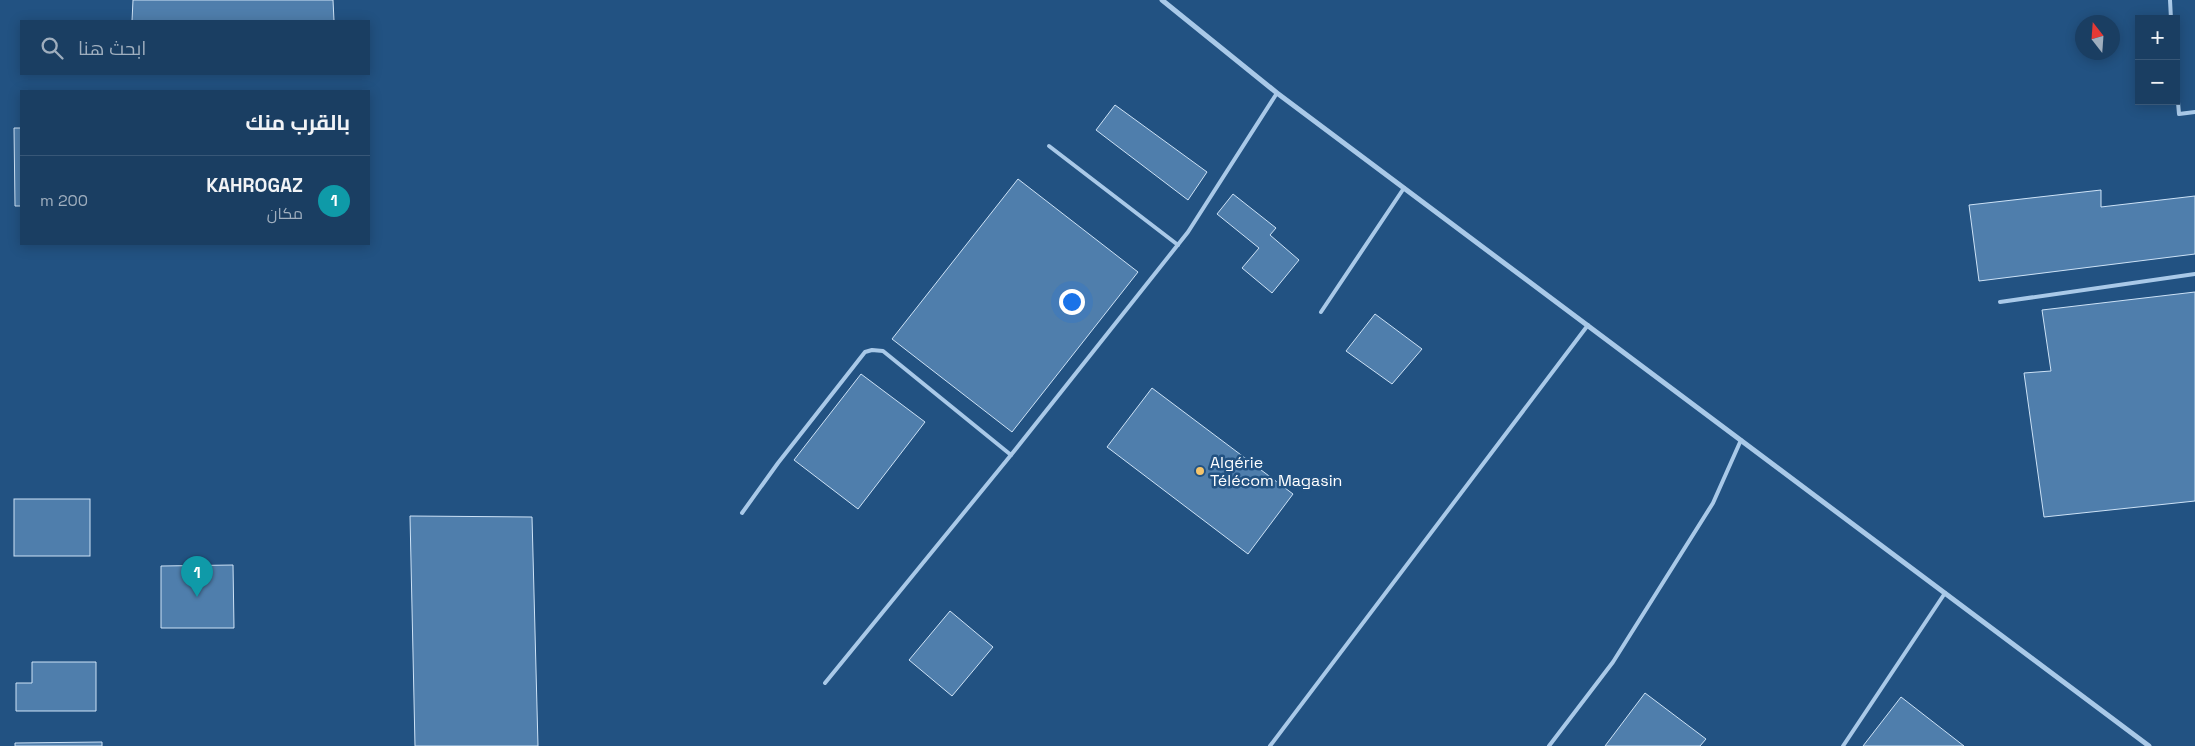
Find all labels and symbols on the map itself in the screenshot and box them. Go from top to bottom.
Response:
north arrow [2075,15,2120,60]
your location [1059,289,1085,315]
place label: Algérie Télécom Magasin [1210,452,1342,491]
marker: Algérie Télécom Magasin [1194,465,1206,477]
pin: 1 [181,556,213,597]

